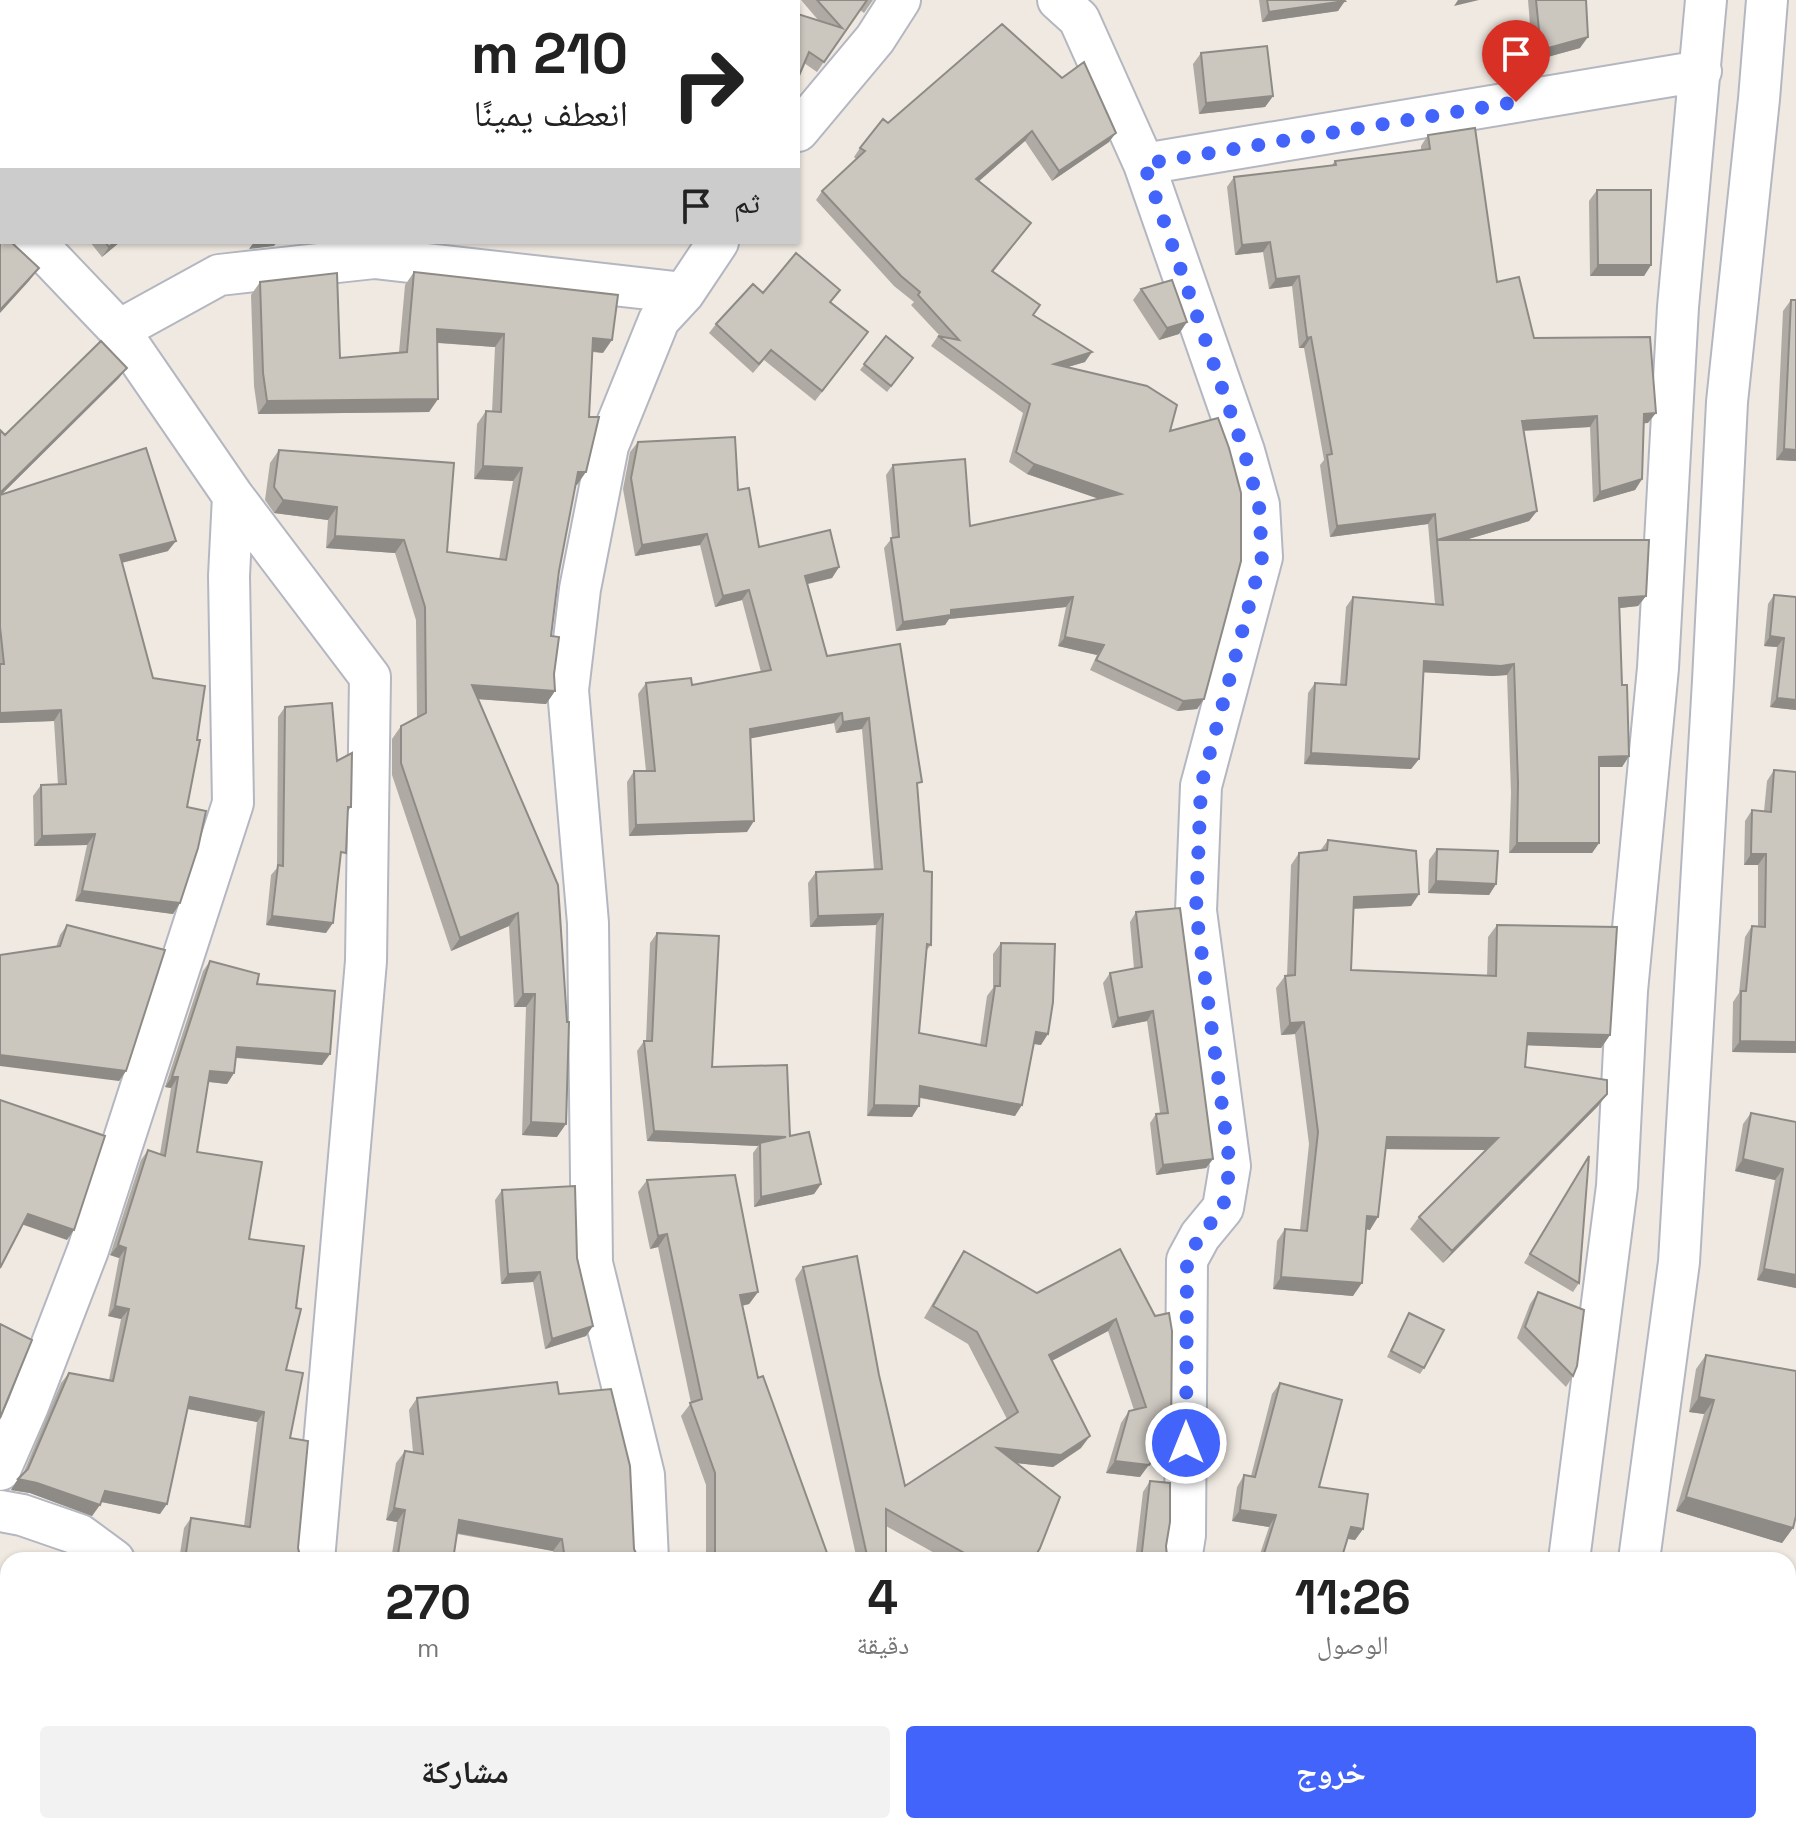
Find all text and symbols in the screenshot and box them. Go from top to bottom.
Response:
text: 210 m [471,18,628,89]
pin [1482,20,1550,102]
icon: right [656,32,760,136]
icon: arrive [1494,32,1538,76]
text: انعطف يمينًا [474,91,628,137]
text: ثم [734,183,760,222]
icon: arrive [674,184,718,228]
position arrow [1144,1401,1228,1485]
text: 4 [868,1567,898,1628]
text: 11:26 [1295,1567,1411,1628]
text: 270 [385,1572,471,1633]
text: دقيقة [856,1628,909,1662]
text: الوصول [1317,1628,1389,1662]
text: m [417,1631,439,1665]
button: مشاركة [40,1726,890,1818]
button: خروج [906,1726,1756,1818]

